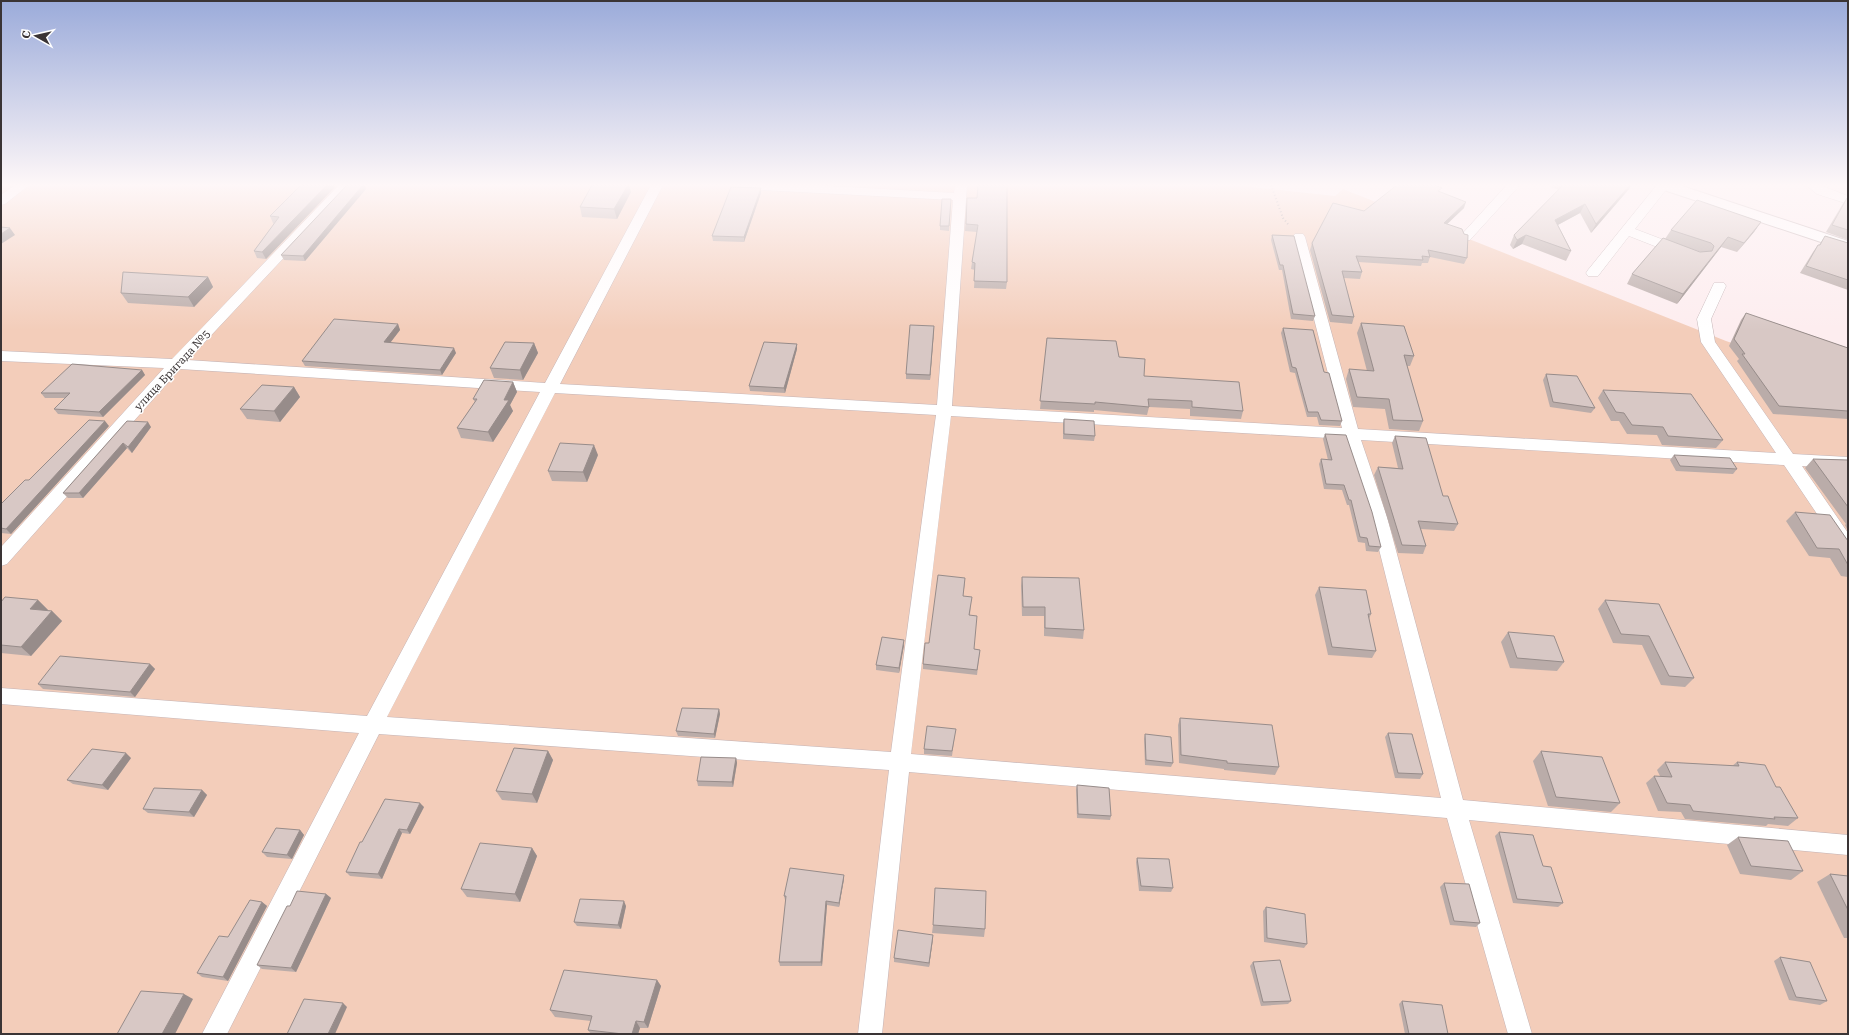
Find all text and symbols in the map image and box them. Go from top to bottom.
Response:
north arrow [16,16,56,56]
text: С [20,30,34,39]
street label: улица Бригада №5 [132,327,213,413]

